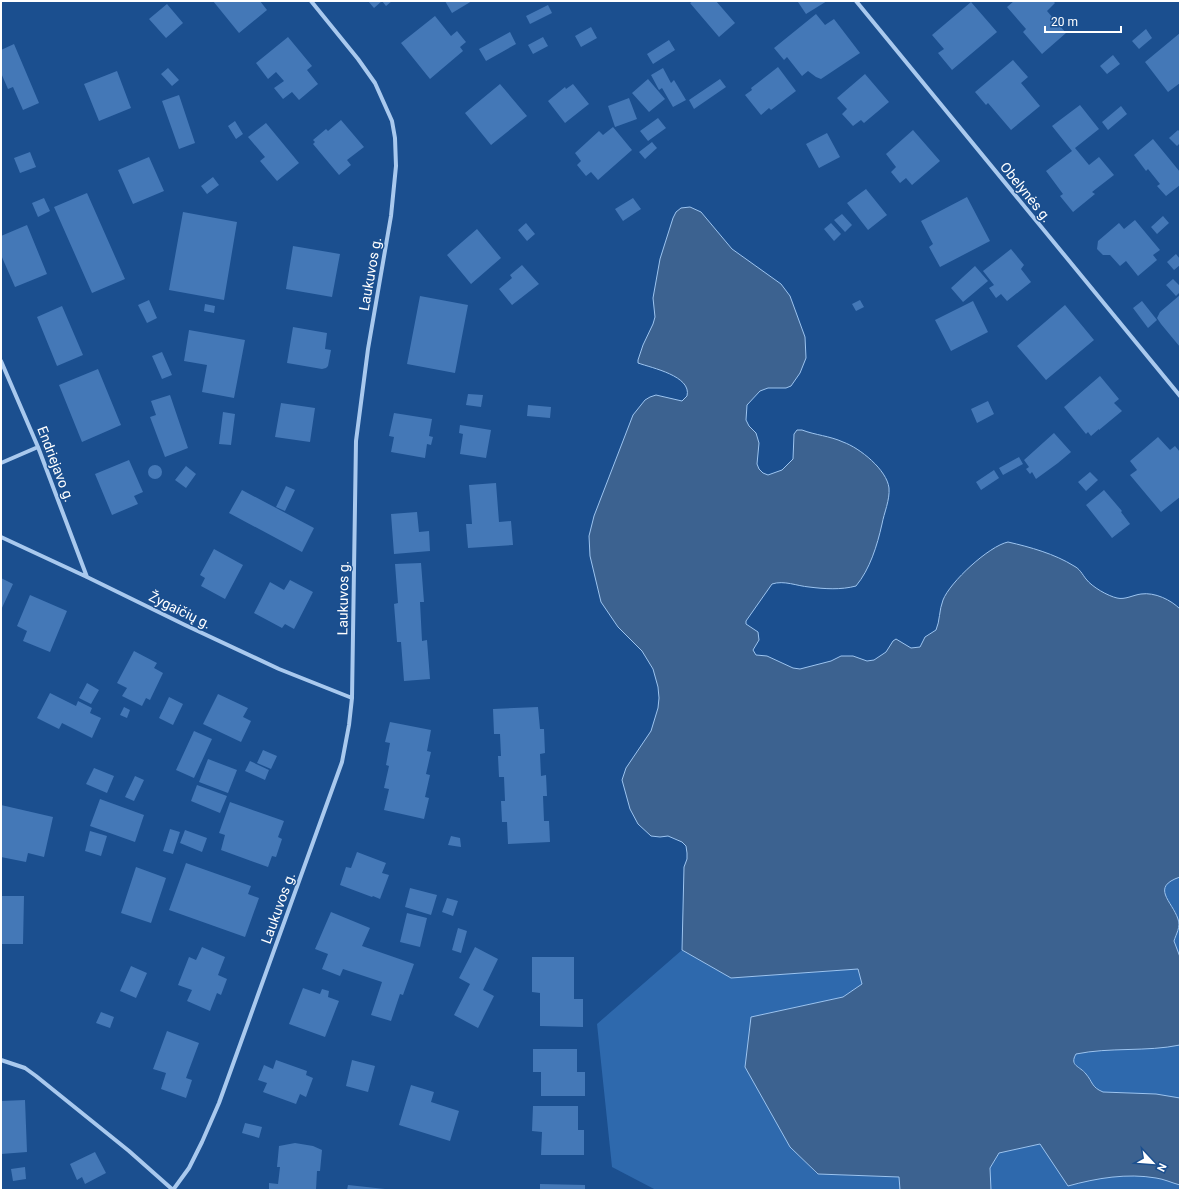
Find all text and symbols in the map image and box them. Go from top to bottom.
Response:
scale bar [1045,8,1121,34]
text: 20 m [1051,15,1078,29]
street label: Obelynės g. [997,159,1055,225]
street label: Laukuvos g. [356,236,384,312]
street label: Endriejavo g. [34,424,78,504]
street label: Laukuvos g. [334,561,352,635]
street label: Žygaičių g. [146,587,214,632]
street label: Laukuvos g. [258,870,298,946]
north arrow [1133,1143,1173,1183]
text: N [1154,1161,1169,1174]

